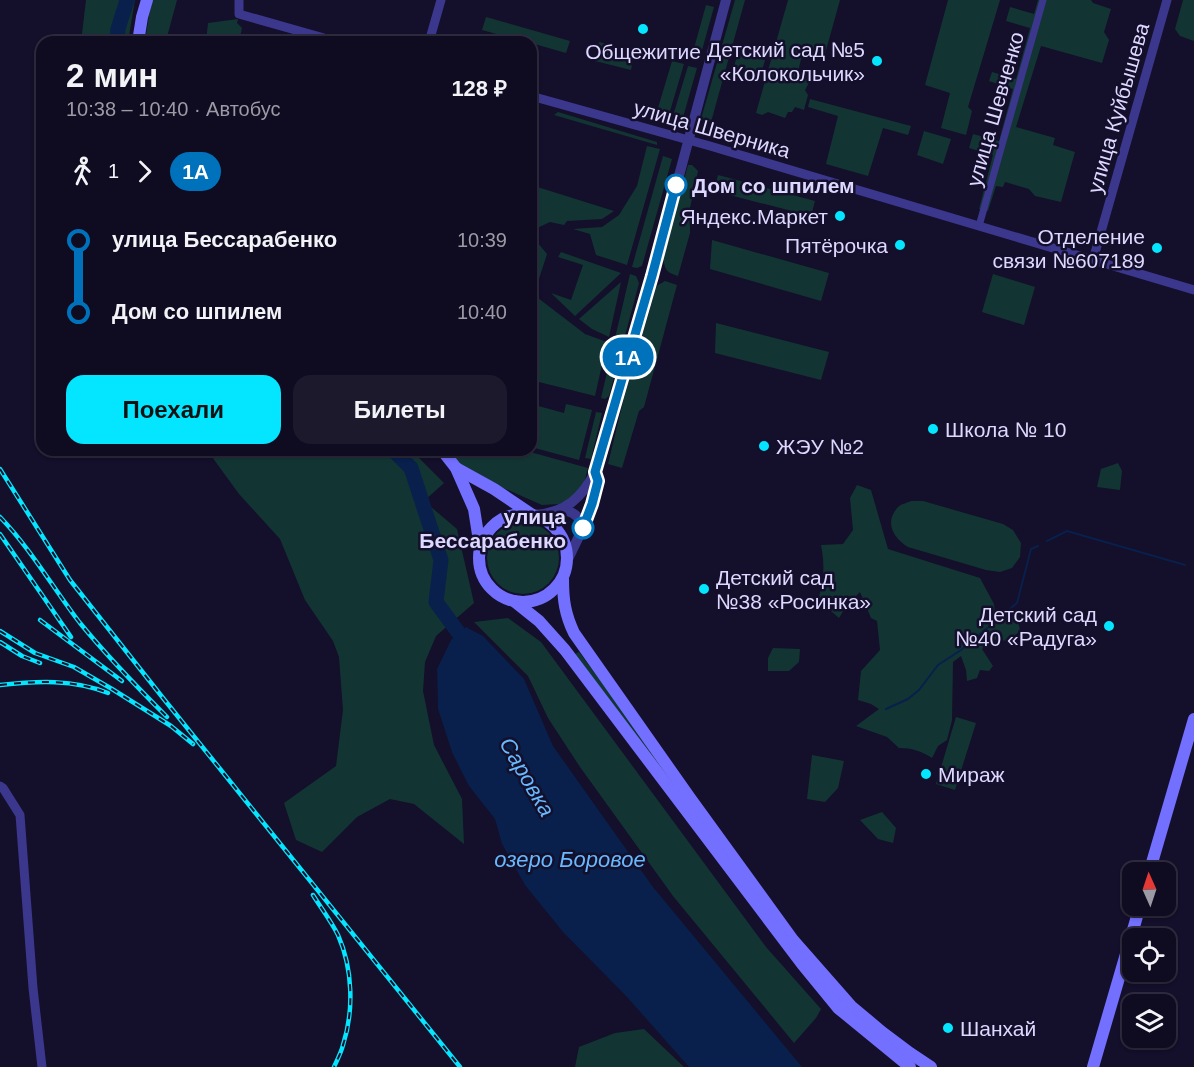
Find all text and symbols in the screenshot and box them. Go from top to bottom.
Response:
street label: улица Куйбышева [1083,20,1153,196]
marker: Общежитие [636,22,650,36]
street label: улица Шевченко [962,29,1028,189]
place label: Детский сад №5 «Колокольчик» [707,38,865,85]
place label: Общежитие [585,40,701,63]
marker: Детский сад №5 «Колокольчик» [870,54,884,68]
text: 2 мин [66,57,158,94]
text: 128 ₽ [451,76,507,101]
street label: улица Шверника [631,96,793,162]
text: 10:38 – 10:40 · Автобус [66,98,280,120]
icon: walk [66,155,99,188]
icon: forward [128,155,161,188]
text: 1 [108,160,119,182]
text: 1А [182,160,209,183]
marker: Дом со шпилем [665,174,687,196]
place label: Дом со шпилем [692,174,855,197]
place label: Яндекс.Маркет [680,205,828,228]
marker: Яндекс.Маркет [833,209,847,223]
place label: Отделение связи №607189 [992,225,1145,272]
text: улица Бессарабенко [112,227,337,252]
text: 10:39 [457,229,507,251]
place label: Пятёрочка [785,234,888,257]
marker: Пятёрочка [893,238,907,252]
marker: Отделение связи №607189 [1150,241,1164,255]
text: Дом со шпилем [112,299,282,324]
text: 10:40 [457,301,507,323]
line badge: 1А [601,338,655,376]
text: 1А [615,346,641,369]
button: Поехали [66,375,281,444]
button: Билеты [293,375,507,444]
place label: Школа № 10 [945,418,1066,441]
marker: Школа № 10 [926,422,940,436]
place label: ЖЭУ №2 [776,435,864,458]
marker: ЖЭУ №2 [757,439,771,453]
place label: улица Бессарабенко [419,505,566,552]
marker: улица Бессарабенко [572,517,594,539]
place label: Детский сад №38 «Росинка» [716,566,871,613]
marker: Детский сад №38 «Росинка» [697,582,711,596]
place label: Детский сад №40 «Радуга» [955,603,1097,650]
marker: Детский сад №40 «Радуга» [1102,619,1116,633]
water label: Саровка [494,733,560,821]
place label: Мираж [938,763,1005,786]
marker: Мираж [919,767,933,781]
water label: озеро Боровое [494,847,646,872]
north arrow [1122,862,1176,916]
map controls [1122,862,1176,1048]
button: locate [1122,928,1176,982]
button: layers [1122,994,1176,1048]
place label: Шанхай [960,1017,1036,1040]
marker: Шанхай [941,1021,955,1035]

